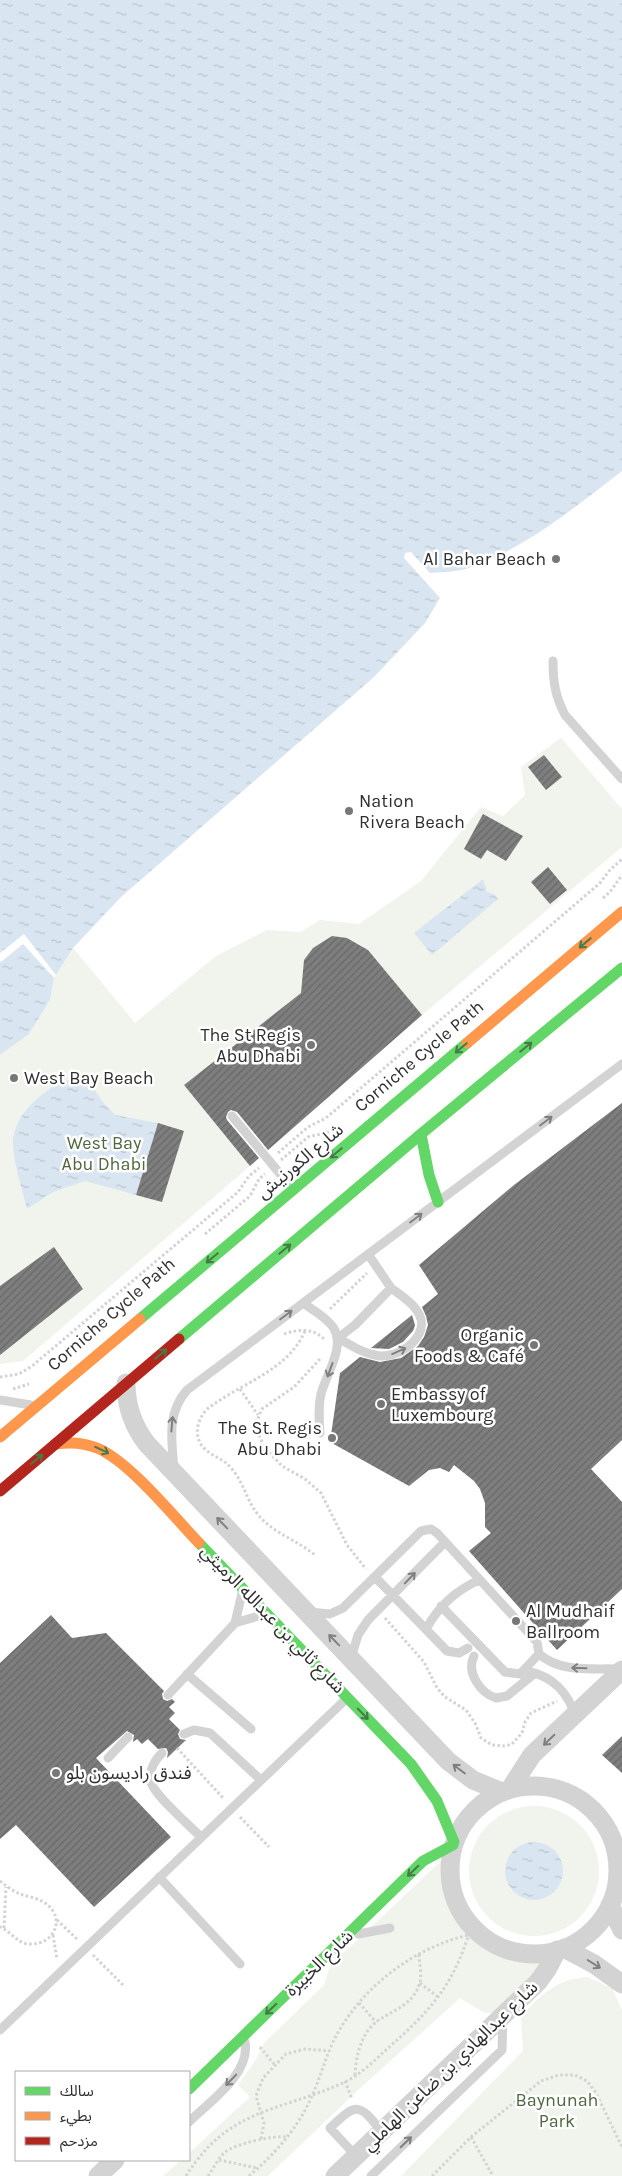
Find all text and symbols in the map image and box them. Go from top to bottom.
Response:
place label: Al Bahar Beach [423,548,546,570]
marker: Al Bahar Beach [550,553,562,565]
place label: Nation Rivera Beach [359,790,465,833]
marker: Nation Rivera Beach [343,805,355,817]
one-way arrow [578,937,591,949]
street label: Corniche Cycle Path [350,995,488,1117]
place label: The St Regis Abu Dhabi [200,1024,301,1067]
marker: The St Regis Abu Dhabi [305,1039,317,1051]
one-way arrow [454,1042,467,1054]
one-way arrow [519,1042,532,1053]
place label: West Bay Beach [24,1067,154,1089]
marker: West Bay Beach [8,1072,20,1084]
one-way arrow [539,1115,552,1126]
street label: شارع الكورنيش [252,1118,350,1206]
park label: West Bay Abu Dhabi [62,1132,146,1175]
one-way arrow [330,1147,343,1158]
one-way arrow [409,1213,423,1223]
one-way arrow [278,1243,291,1254]
one-way arrow [206,1252,219,1263]
street label: Corniche Cycle Path [43,1253,179,1375]
one-way arrow [279,1310,292,1321]
place label: Organic Foods & Café [414,1324,524,1367]
marker: Organic Foods & Café [528,1339,540,1351]
one-way arrow [391,1345,406,1355]
one-way arrow [154,1349,167,1360]
one-way arrow [325,1362,334,1377]
place label: Embassy of Luxembourg [391,1383,493,1426]
marker: Embassy of Luxembourg [375,1398,387,1410]
one-way arrow [167,1417,177,1433]
place label: The St. Regis Abu Dhabi [218,1417,322,1460]
marker: The St. Regis Abu Dhabi [326,1432,338,1444]
one-way arrow [94,1445,109,1455]
one-way arrow [30,1454,43,1465]
one-way arrow [216,1516,228,1529]
street label: شارع ثاني بن عبدالله الرميثي [194,1540,350,1700]
one-way arrow [404,1572,416,1584]
place label: Al Mudhaif Ballroom [526,1600,616,1643]
marker: Al Mudhaif Ballroom [510,1615,522,1627]
one-way arrow [328,1634,340,1647]
one-way arrow [571,1663,587,1673]
one-way arrow [357,1708,369,1720]
one-way arrow [543,1734,555,1746]
place label: فندق راديسون بلو [66,1762,192,1784]
one-way arrow [453,1764,466,1775]
marker: فندق راديسون بلو [50,1767,62,1779]
one-way arrow [406,1865,419,1877]
street label: شارع الخبيرة [280,1925,360,2003]
one-way arrow [587,1960,601,1970]
street label: شارع عبدالهادي بن ضاعن الهاملي [358,1976,544,2158]
one-way arrow [265,2003,278,2015]
legend [15,2071,190,2161]
one-way arrow [225,2074,237,2087]
text: سالك [60,2082,94,2100]
park label: Baynunah Park [516,2089,598,2132]
text: بطيء [60,2107,92,2127]
text: مزدحم [60,2132,98,2152]
one-way arrow [400,2136,412,2148]

